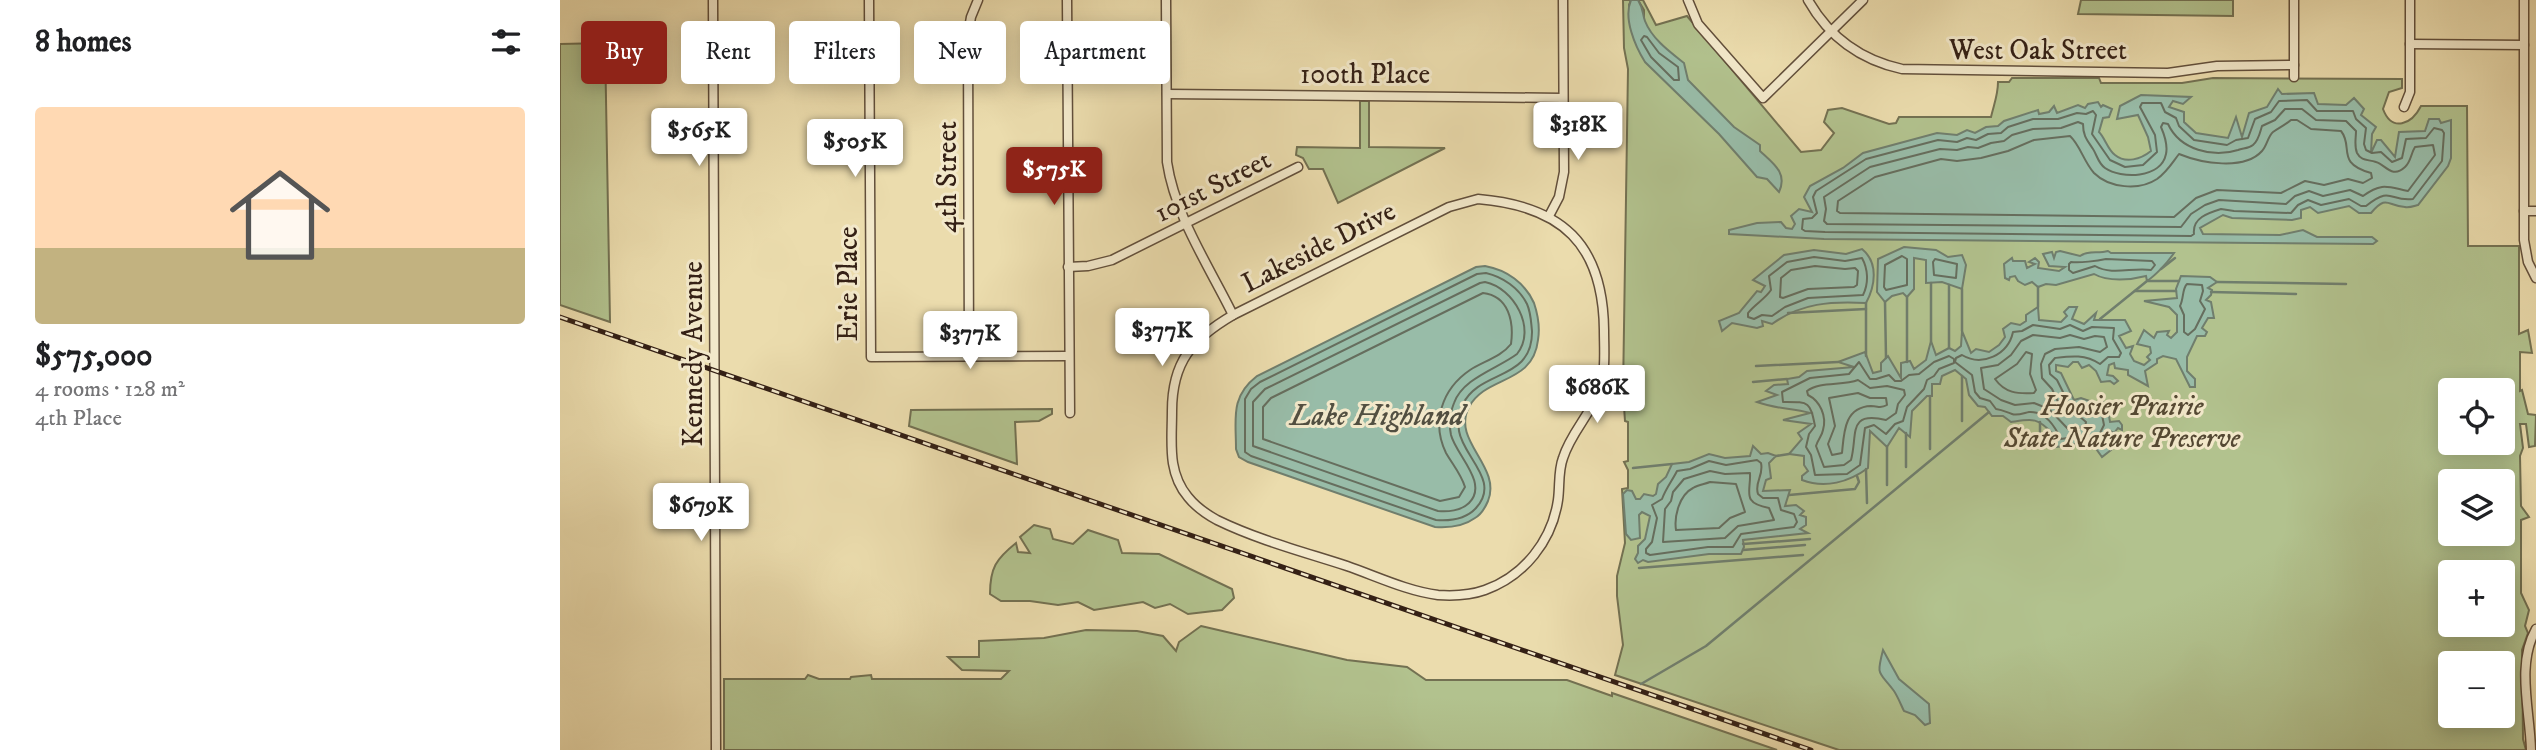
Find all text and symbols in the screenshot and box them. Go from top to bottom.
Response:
chip: Buy [581,21,667,84]
chip: Rent [681,21,775,84]
chip: Filters [789,21,900,84]
chip: New [914,21,1006,84]
chip: Apartment [1020,21,1170,84]
icon: filters [487,23,525,61]
text: 8 homes [35,24,132,61]
street label: West Oak Street [1948,33,2127,68]
street label: 100th Place [1300,57,1430,92]
pin: $318K [1529,102,1627,162]
pin: $565K [650,108,748,168]
text: $318K [1549,110,1607,139]
text: $565K [667,116,731,145]
pin: $505K [806,120,904,179]
street label: 4th Street [930,121,965,233]
text: $505K [823,127,887,156]
street label: 101st Street [1149,142,1277,231]
pin: $575K [1005,148,1103,207]
icon: home [217,152,343,278]
text: $575K [1022,155,1086,184]
street label: Lakeside Drive [1236,194,1401,301]
street label: Erie Place [831,226,866,342]
street label: Kennedy Avenue [676,261,711,447]
pin: $377K [1113,308,1211,368]
pin: $377K [921,312,1019,371]
text: $377K [1131,316,1193,345]
text: $377K [939,319,1001,348]
text: $575,000 [35,338,152,375]
pin: $686K [1548,366,1646,425]
text: $686K [1565,373,1629,402]
text: 4 rooms · 128 m² [35,375,185,404]
map controls [2438,378,2515,728]
button: locate [2438,378,2515,455]
park label: Hoosier Prairie State Nature Preserve [2003,389,2242,456]
water label: Lake Highland [1288,398,1469,435]
text: 4th Place [35,404,122,433]
button: layers [2438,469,2515,546]
pin: $679K [652,484,750,543]
text: $679K [669,491,733,520]
button: + [2438,560,2515,637]
button: − [2438,651,2515,728]

